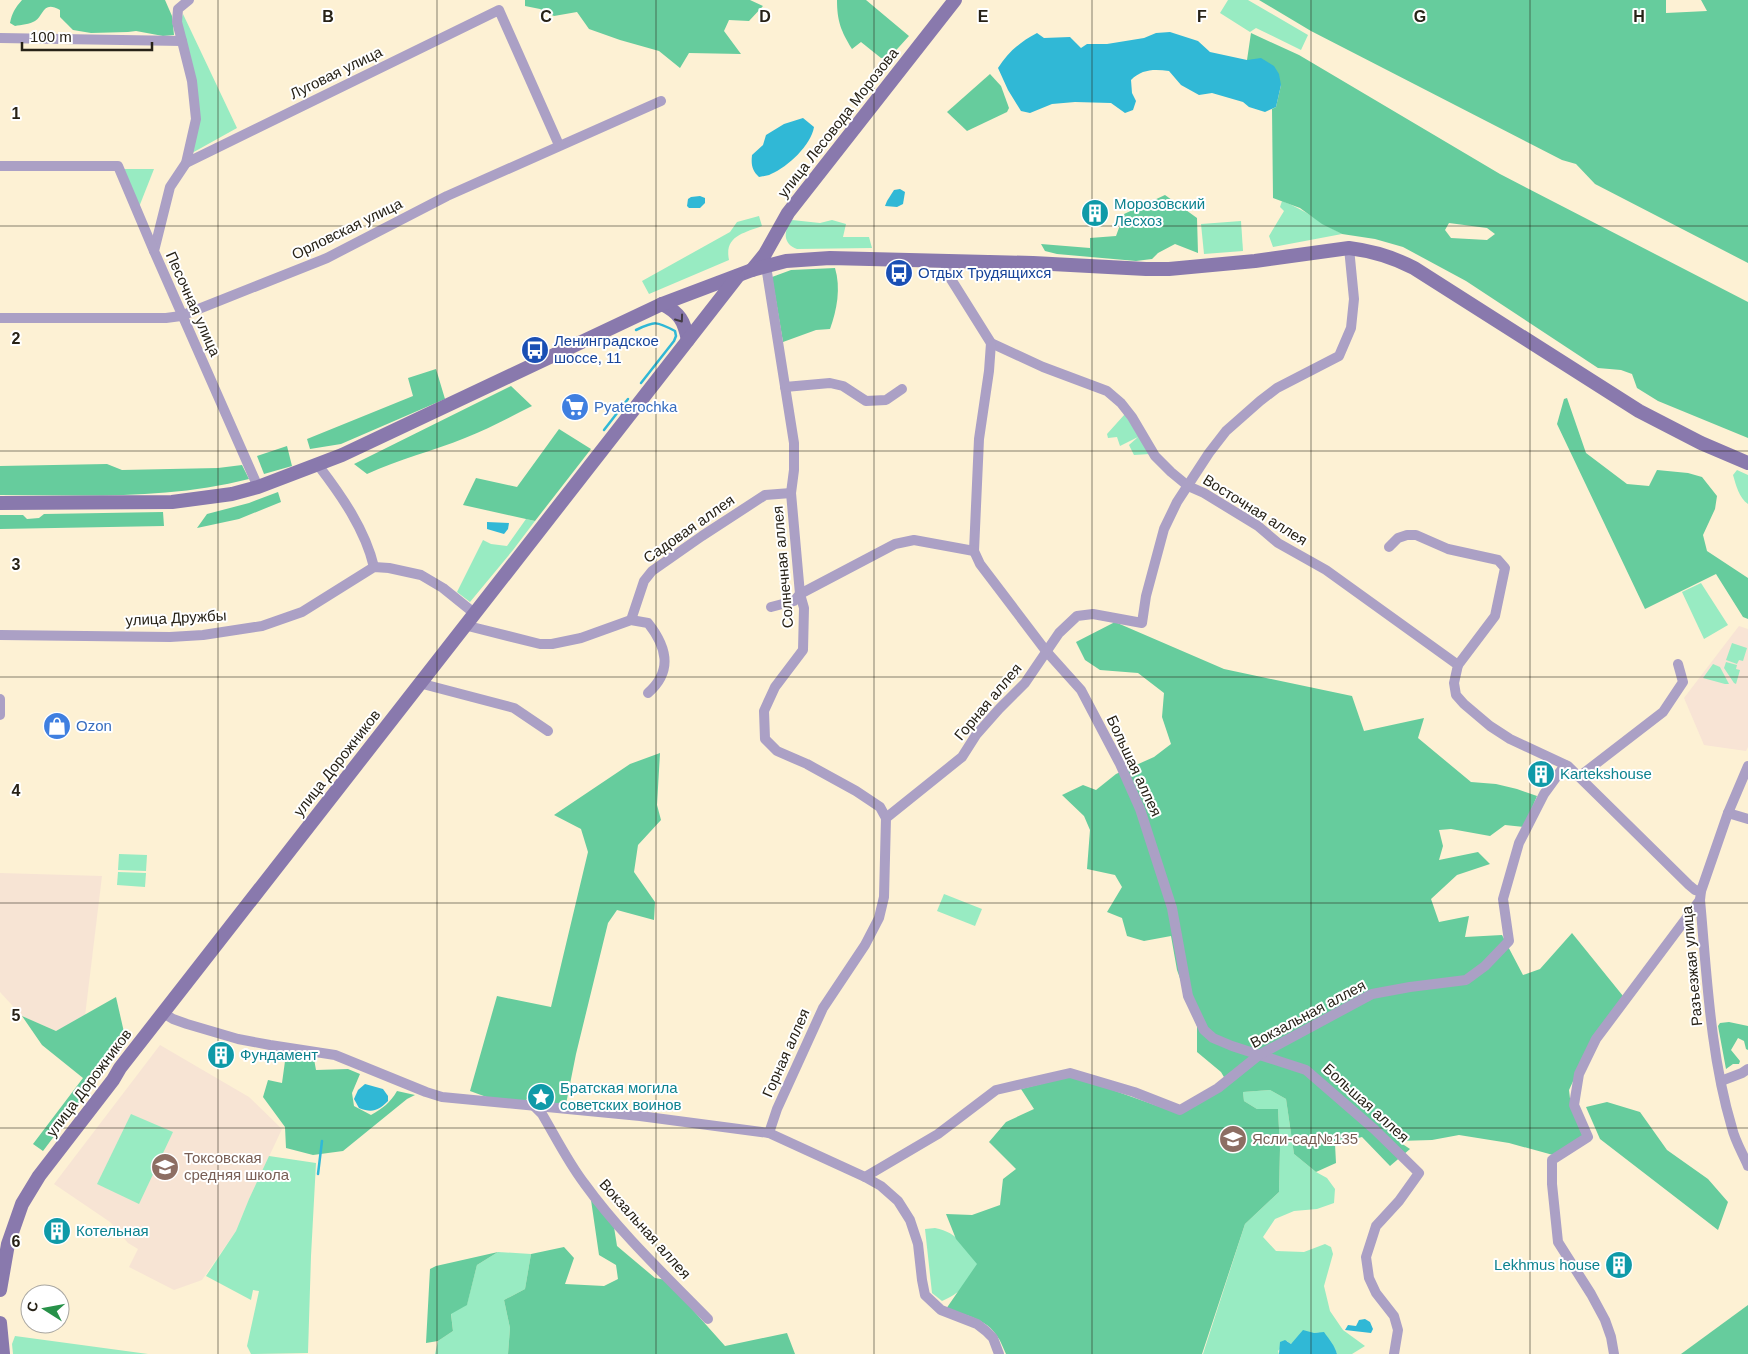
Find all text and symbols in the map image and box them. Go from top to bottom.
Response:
text: B [322,8,334,25]
text: C [540,8,552,25]
text: D [759,8,771,25]
text: E [978,8,989,25]
text: F [1197,8,1207,25]
text: G [1414,8,1426,25]
text: H [1633,8,1645,25]
scale bar [22,20,152,52]
text: 100 m [30,28,72,45]
street label: Луговая улица [287,43,385,102]
street label: улица Лесовода Морозова [774,44,902,201]
text: 1 [12,105,21,122]
street label: Орловская улица [289,194,405,263]
place label: Морозовский Лесхоз [1114,195,1205,229]
building icon: Морозовский Лесхоз [1080,198,1110,228]
street label: Песочная улица [163,249,224,359]
bus stop icon: Отдых Трудящихся [884,258,914,288]
place label: Отдых Трудящихся [918,264,1051,281]
one-way arrow [674,313,683,323]
text: 2 [12,330,21,347]
place label: Ленинградское шоссе, 11 [554,332,659,366]
bus stop icon: Ленинградское шоссе, 11 [520,335,550,365]
supermarket icon: Pyaterochka [560,392,590,422]
place label: Pyaterochka [594,398,678,415]
street label: Восточная аллея [1200,471,1310,548]
street label: Садовая аллея [640,491,737,566]
street label: Солнечная аллея [769,505,796,629]
text: 3 [12,556,21,573]
street label: улица Дружбы [125,606,227,629]
street label: Горная аллея [951,660,1025,744]
street label: улица Дорожников [290,706,383,819]
shop icon: Ozon [42,711,72,741]
street label: Большая аллея [1104,713,1165,819]
place label: Ozon [76,717,112,734]
building icon: Kartekshouse [1526,759,1556,789]
place label: Kartekshouse [1560,765,1652,782]
text: 4 [12,782,21,799]
street label: Разъезжая улица [1678,905,1705,1027]
street label: Вокзальная аллея [1247,976,1368,1051]
street label: Горная аллея [758,1006,813,1100]
text: 5 [12,1007,21,1024]
street label: улица Дорожников [43,1026,135,1140]
building icon: Фундамент [206,1040,236,1070]
place label: Фундамент [240,1046,318,1063]
street label: Большая аллея [1320,1060,1413,1146]
place label: Братская могила советских воинов [560,1079,682,1113]
place icon: Братская могила советских воинов [526,1082,556,1112]
school or university icon: Ясли-сад№135 [1218,1124,1248,1154]
place label: Ясли-сад№135 [1252,1130,1358,1147]
place label: Токсовская средняя школа [184,1149,290,1183]
school or university icon: Токсовская средняя школа [150,1152,180,1182]
street label: Вокзальная аллея [596,1175,695,1282]
building icon: Котельная [42,1216,72,1246]
place label: Котельная [76,1222,149,1239]
text: 6 [12,1233,21,1250]
building icon: Lekhmus house [1604,1250,1634,1280]
place label: Lekhmus house [1494,1256,1600,1273]
north arrow [20,1284,70,1334]
text: С [23,1300,41,1313]

